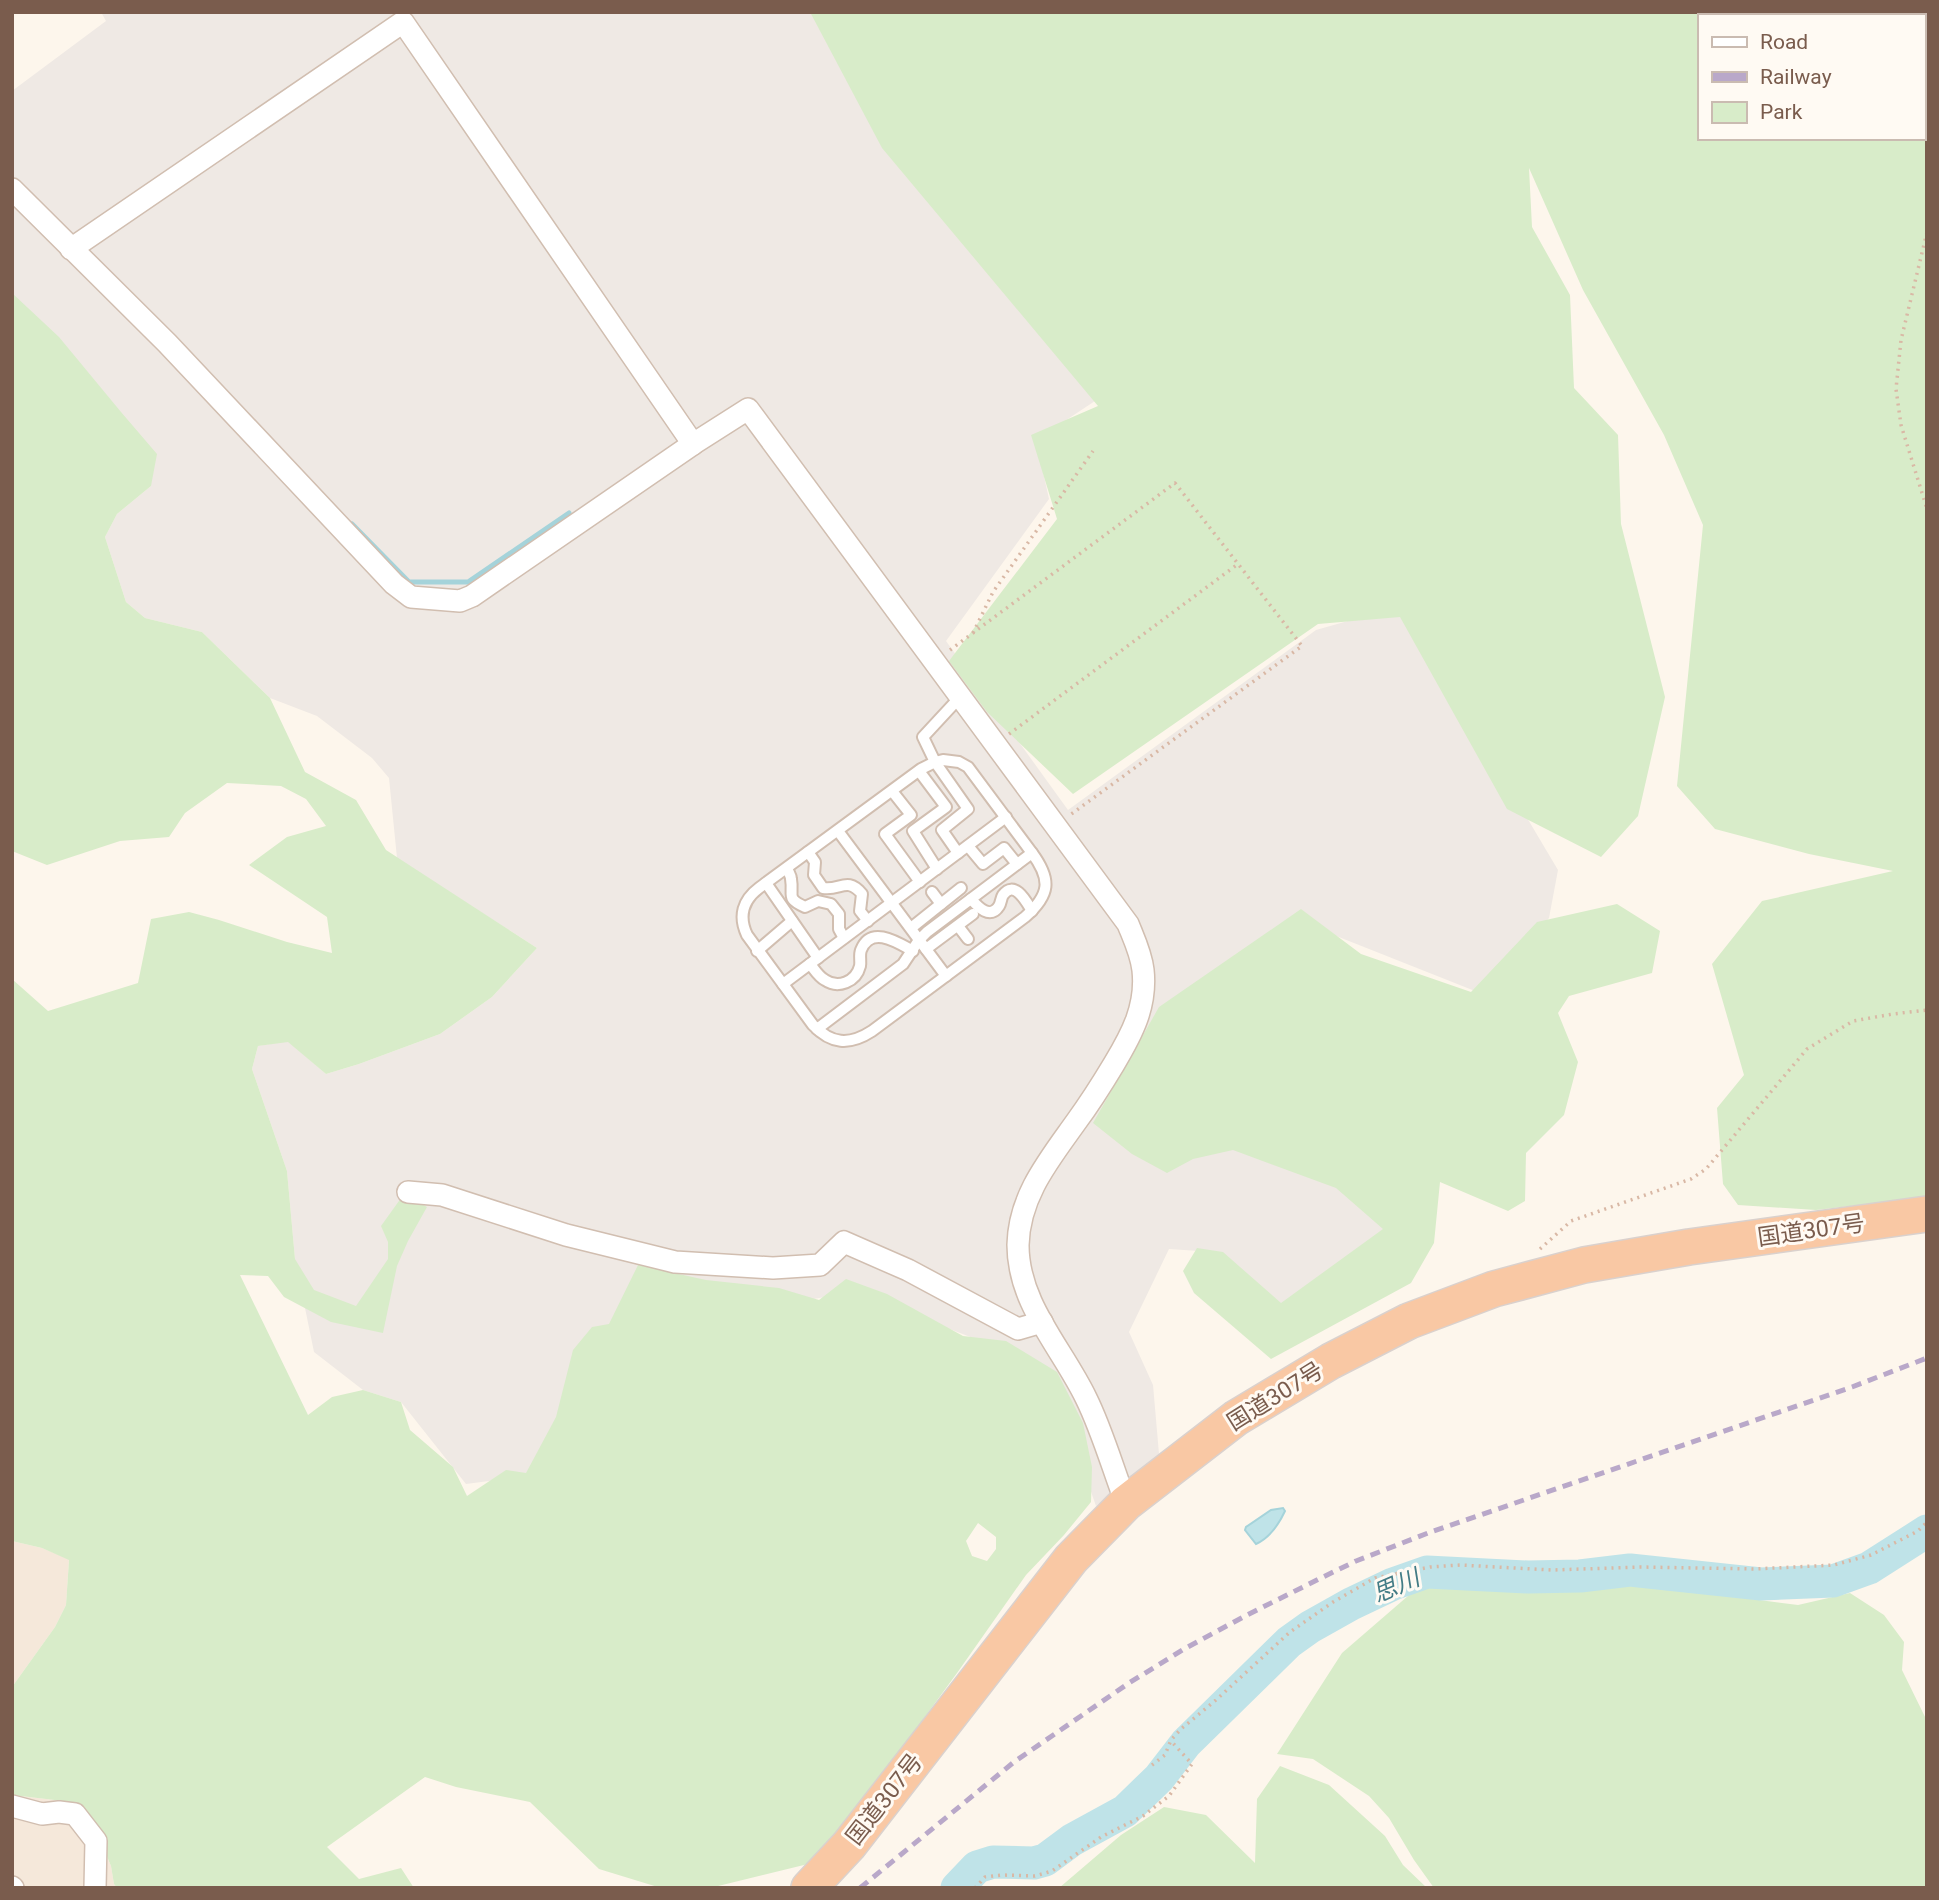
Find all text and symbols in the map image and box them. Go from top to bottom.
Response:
legend [1698,14,1925,140]
text: Road [1760,30,1808,54]
text: Railway [1760,65,1832,89]
text: Park [1760,100,1803,124]
street label: 国道307号 [1756,1210,1866,1251]
street label: 国道307号 [1222,1356,1328,1436]
water label: 思川 [1368,1563,1426,1608]
street label: 国道307号 [841,1749,928,1850]

